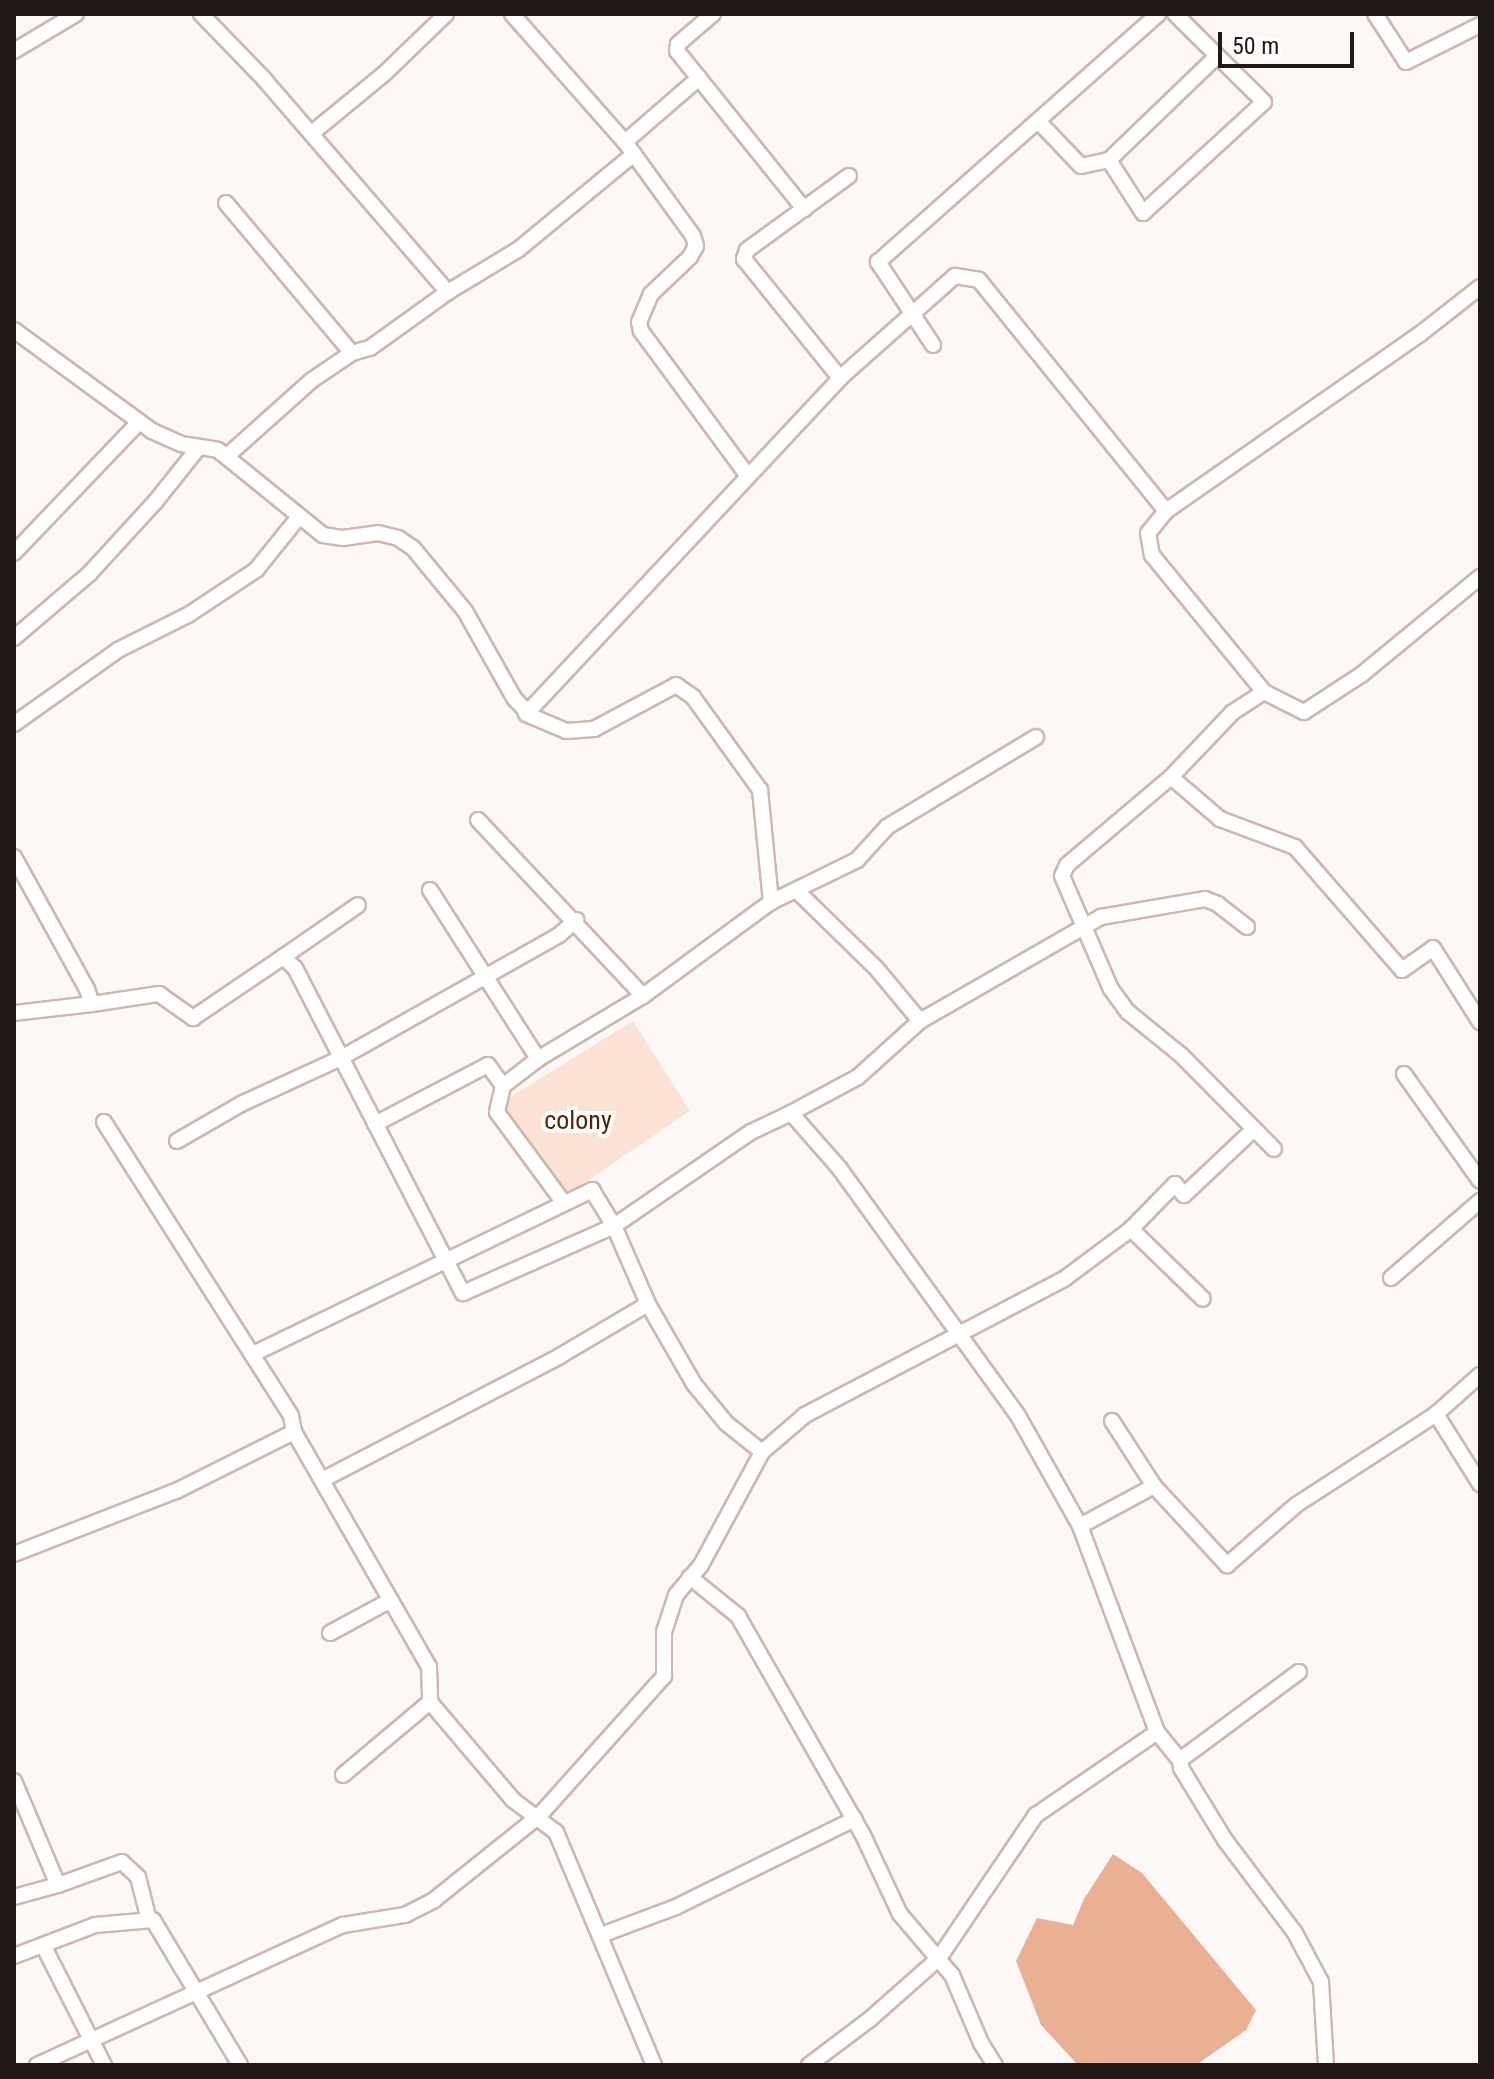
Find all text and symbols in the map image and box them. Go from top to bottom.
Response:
scale bar [1222,16,1358,66]
text: 50 m [1232,32,1279,60]
park label: colony [544,1105,612,1137]

